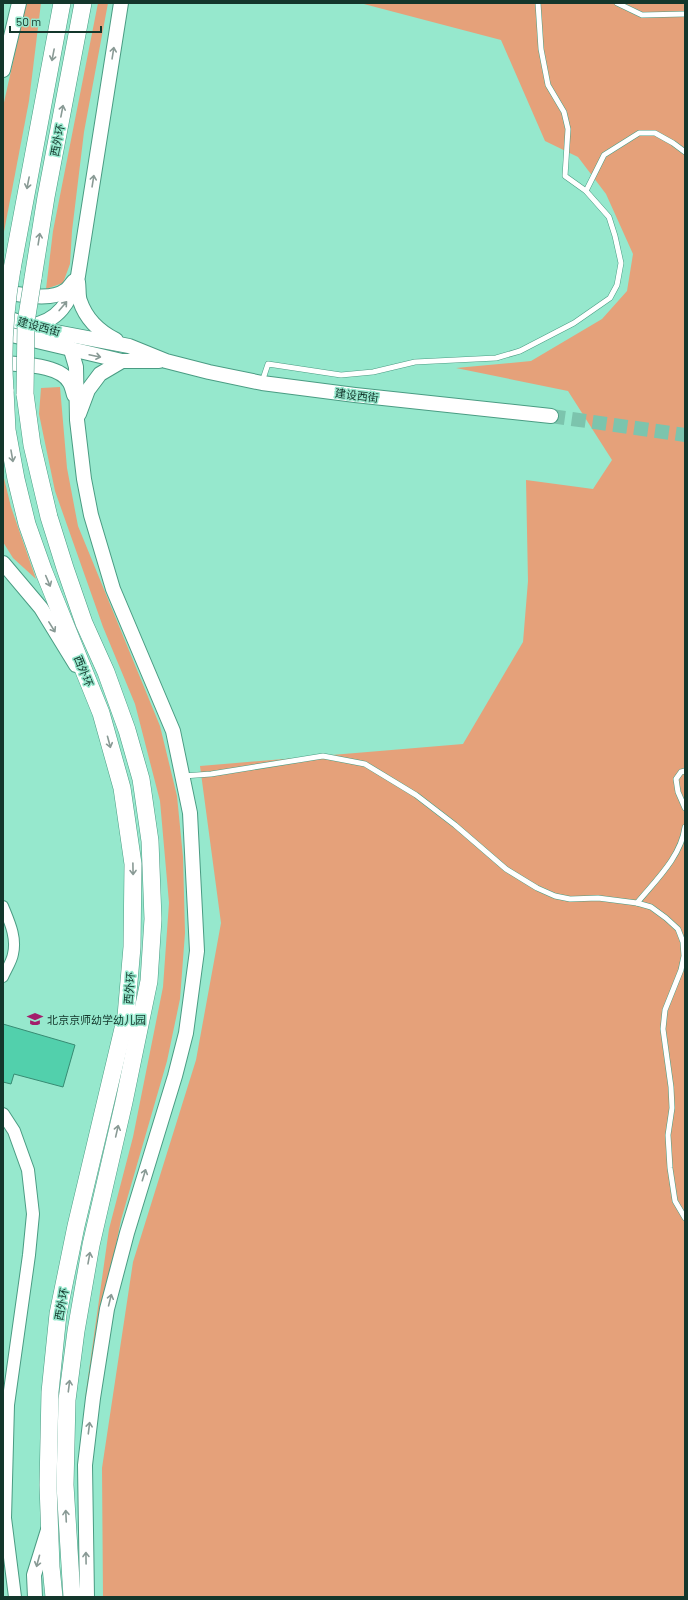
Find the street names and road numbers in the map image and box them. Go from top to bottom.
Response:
street label: 西外环 [47,123,67,157]
street label: 建设西街 [16,314,62,338]
street label: 建设西街 [334,386,380,404]
street label: 西外环 [72,653,96,689]
street label: 西外环 [121,971,137,1005]
street label: 西外环 [52,1287,70,1321]

